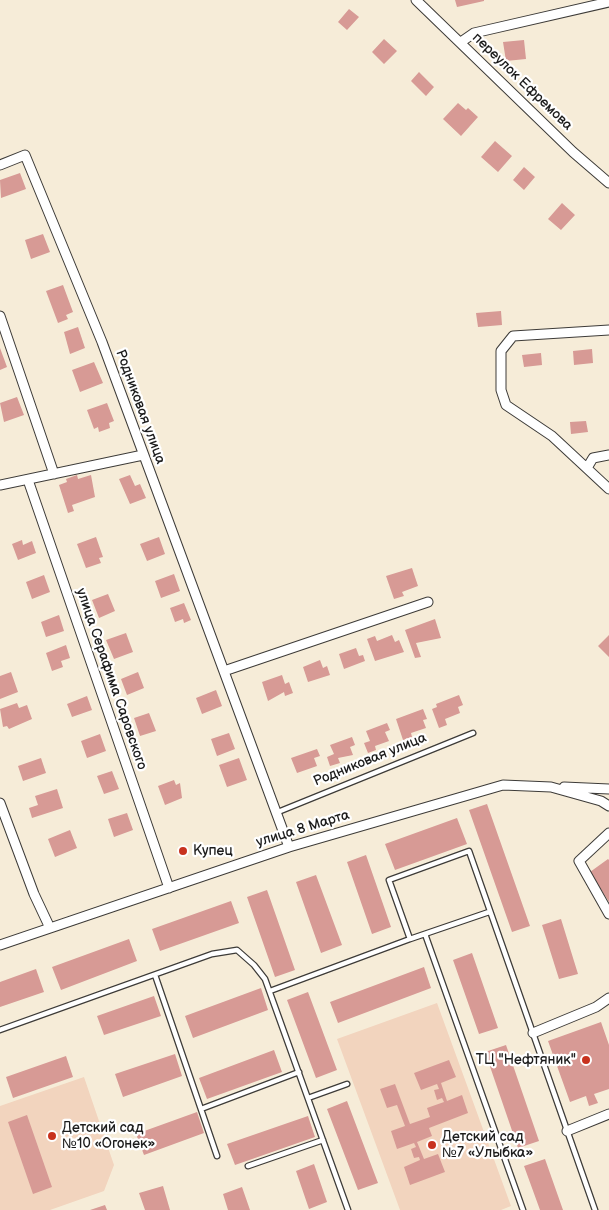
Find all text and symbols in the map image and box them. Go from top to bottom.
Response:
street label: переулок Ефремова [468,30,576,134]
street label: Родниковая улица [112,348,168,466]
street label: улица Серафима Саровского [72,586,150,772]
street label: Родниковая улица [311,730,429,790]
street label: улица 8 Марта [254,807,352,851]
place label: Купец [193,843,233,859]
marker: Купец [177,845,189,857]
place label: ТЦ "Нефтяник" [476,1052,576,1068]
marker: ТЦ "Нефтяник" [580,1054,592,1066]
place label: Детский сад №10 «Огонек» [62,1120,155,1152]
place label: Детский сад №7 «Улыбка» [442,1129,533,1162]
marker: Детский сад №10 «Огонек» [46,1130,58,1142]
marker: Детский сад №7 «Улыбка» [426,1139,438,1151]

